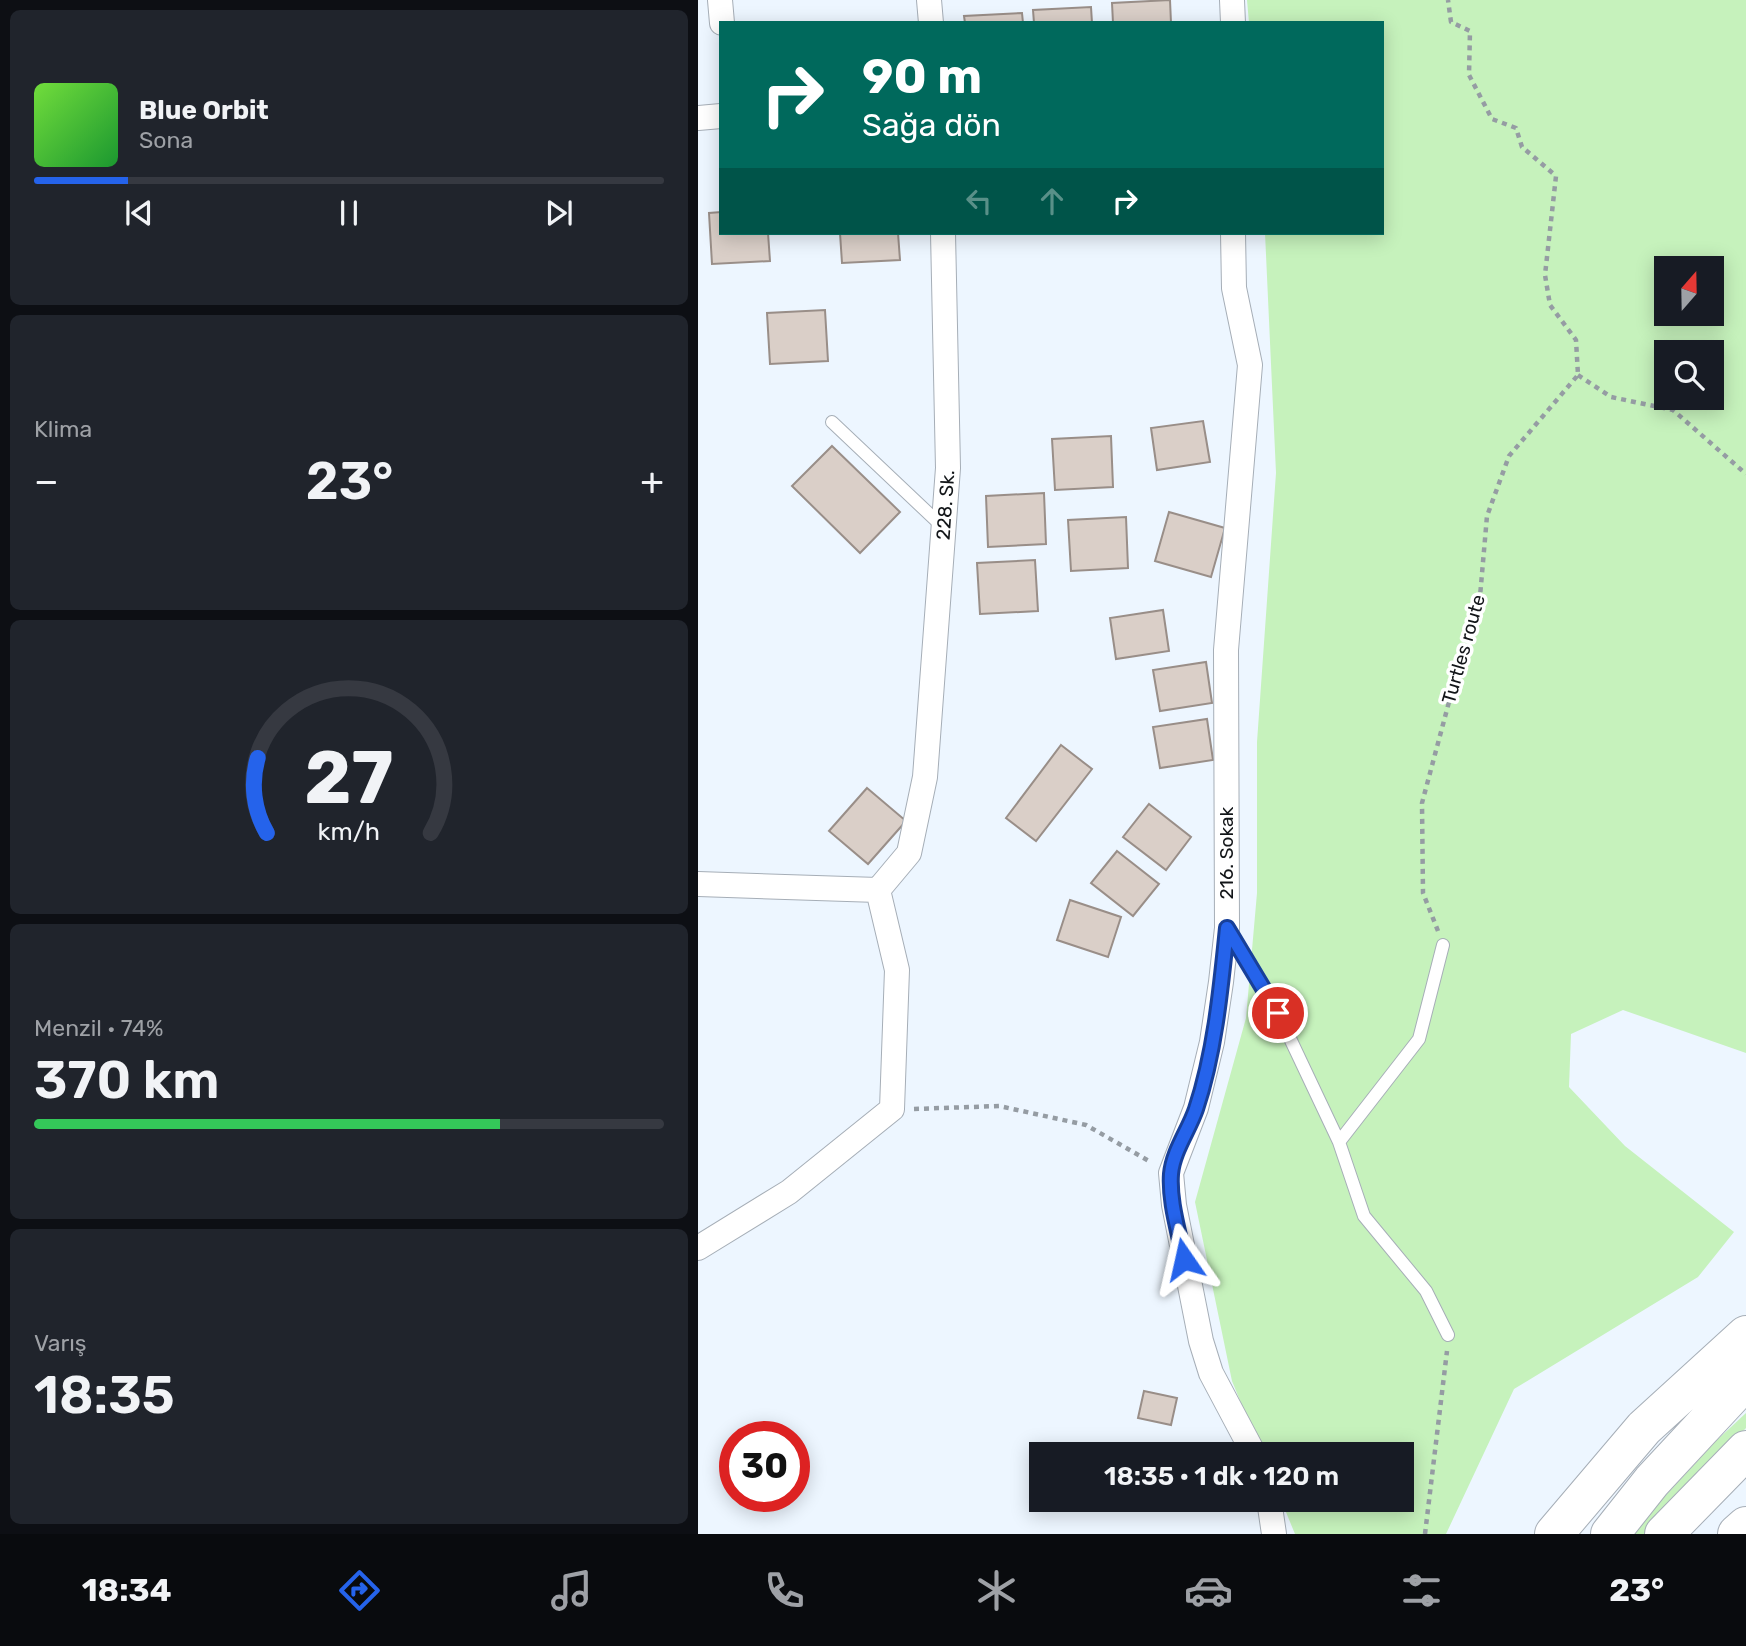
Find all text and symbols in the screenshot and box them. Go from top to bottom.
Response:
text: 90 m [862,47,982,105]
icon: right [747,49,838,140]
text: Blue Orbit [139,95,269,126]
text: Sağa dön [862,106,1001,144]
text: Sona [139,126,193,154]
icon: left [960,182,998,220]
icon: ahead [1033,182,1071,220]
icon: right [1106,182,1144,220]
icon: previous [120,194,158,232]
icon: pause [330,194,368,232]
icon: next [540,194,578,232]
north arrow [1654,256,1724,326]
map controls [1654,256,1724,410]
button: search [1654,340,1724,410]
text: Klima [34,415,92,443]
text: 23° [306,450,393,512]
text: − [34,458,59,504]
text: + [640,458,664,504]
street label: 228. Sk. [932,469,959,541]
street label: Turtles route [1437,592,1490,706]
text: 27 [304,735,394,821]
street label: 216. Sokak [1215,806,1238,899]
text: km/h [318,817,380,846]
pin [1248,983,1308,1043]
icon: arrive [1259,994,1297,1032]
text: Menzil · 74% [34,1014,164,1042]
text: 370 km [34,1049,219,1111]
position arrow [1147,1222,1221,1296]
text: Varış [34,1329,87,1357]
text: 18:35 [34,1364,175,1426]
speed limit sign: 30 [719,1421,810,1512]
text: 18:35 · 1 dk · 120 m [1104,1461,1339,1492]
icon: directions [335,1566,384,1615]
icon: music [547,1566,596,1615]
icon: phone [760,1566,809,1615]
icon: climate [972,1566,1021,1615]
icon: car [1184,1566,1233,1615]
icon: filters [1397,1566,1446,1615]
text: 18:34 [82,1571,172,1609]
text: 23° [1609,1571,1664,1609]

